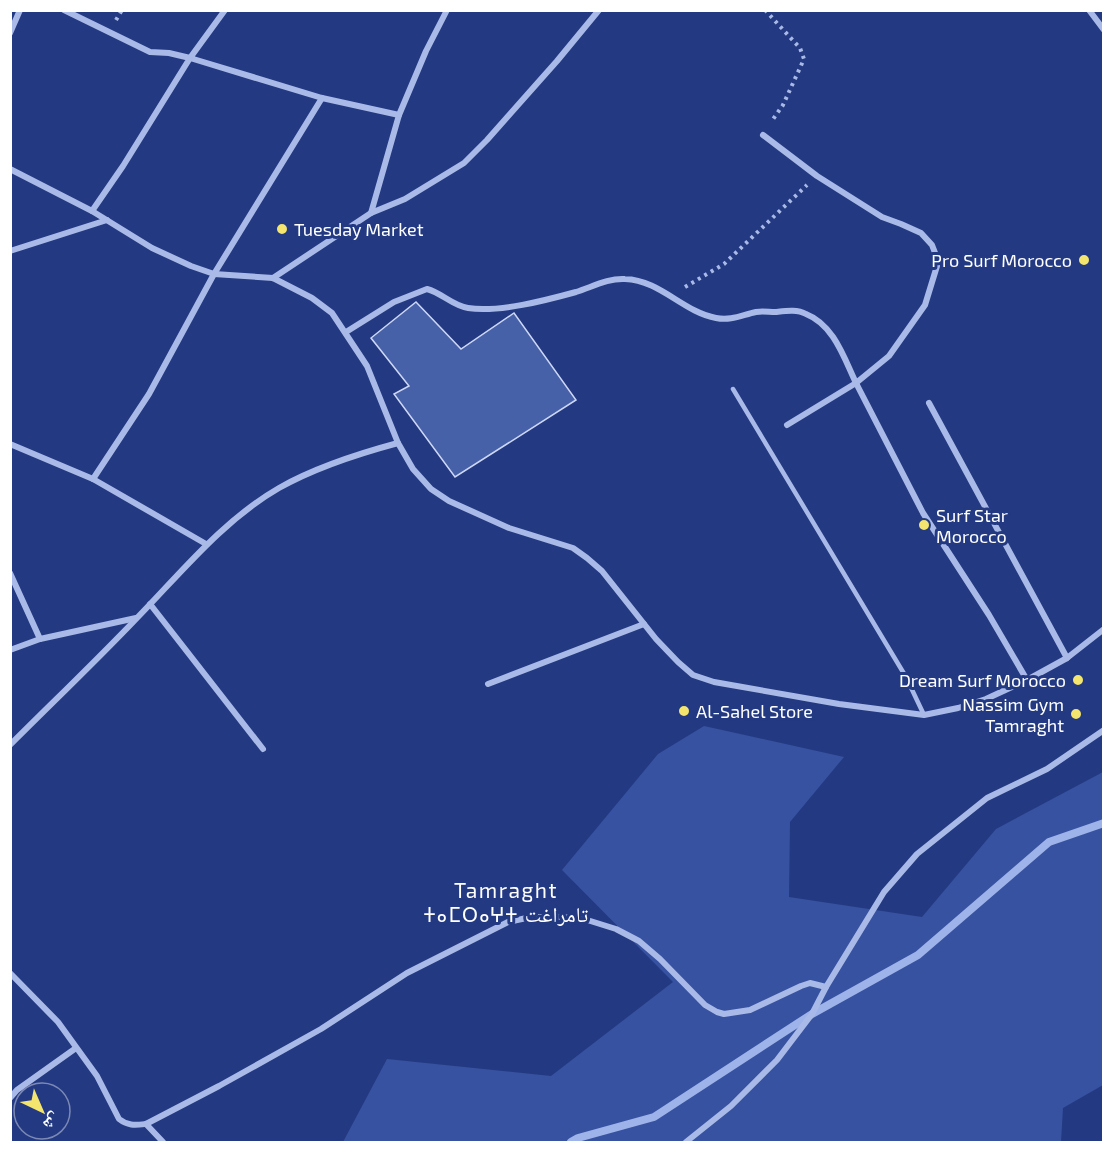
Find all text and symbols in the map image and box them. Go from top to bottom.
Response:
place label: Tuesday Market [294,218,424,240]
marker: Tuesday Market [275,222,289,236]
place label: Pro Surf Morocco [931,249,1072,271]
marker: Pro Surf Morocco [1077,253,1091,267]
place label: Surf Star Morocco [936,504,1008,547]
marker: Surf Star Morocco [917,518,931,532]
place label: Dream Surf Morocco [899,669,1066,691]
marker: Dream Surf Morocco [1071,673,1085,687]
place label: Nassim Gym Tamraght [962,693,1064,736]
place label: Al-Sahel Store [696,700,813,722]
marker: Al-Sahel Store [677,704,691,718]
marker: Nassim Gym Tamraght [1069,707,1083,721]
district label: Tamraght ⵜⴰⵎⵔⴰⵖⵜ تامراغت [424,877,588,926]
north arrow [12,1081,72,1141]
text: ش [39,1109,65,1135]

